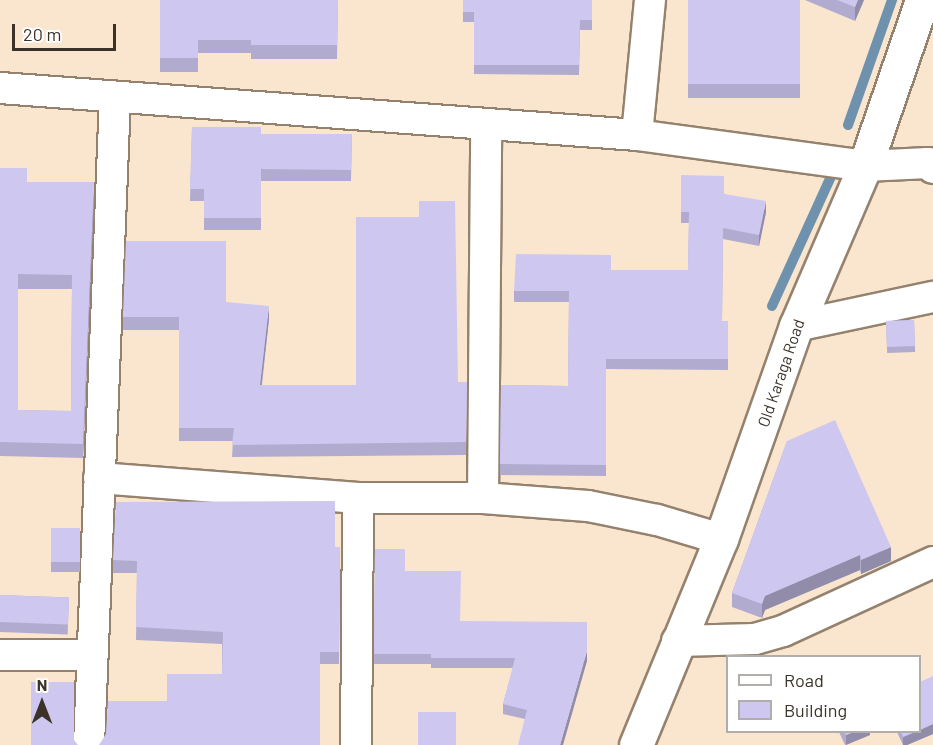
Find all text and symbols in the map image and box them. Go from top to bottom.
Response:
scale bar [15,12,118,50]
text: 20 m [23,23,61,45]
street label: Old Karaga Road [754,317,808,429]
legend [726,655,921,733]
text: Road [784,669,824,691]
north arrow [12,673,72,733]
text: N [37,675,47,694]
text: Building [784,699,847,721]

